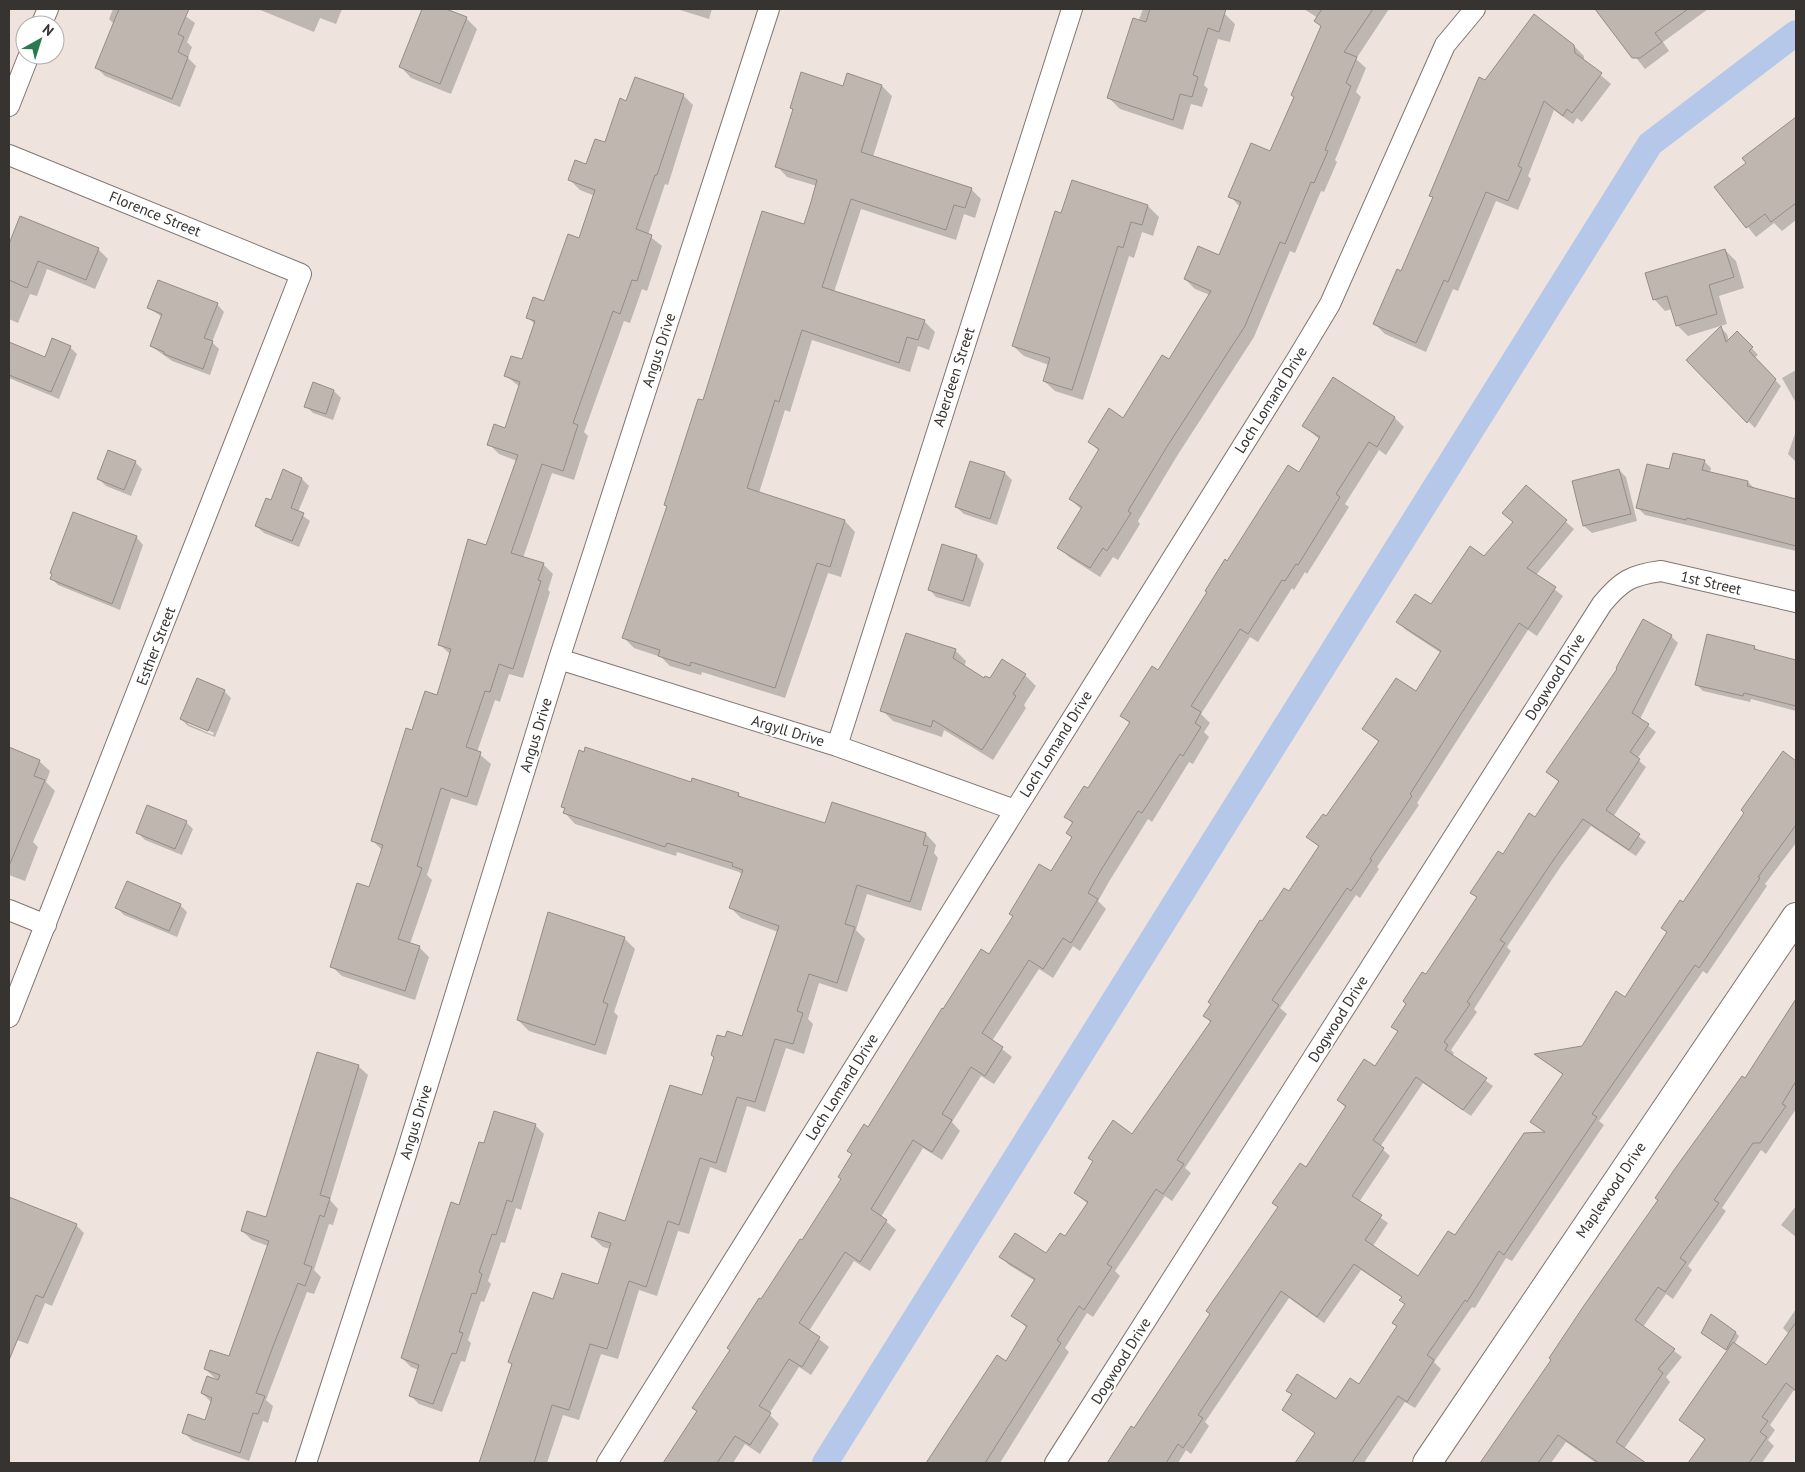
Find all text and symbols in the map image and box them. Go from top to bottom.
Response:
north arrow [15,15,65,65]
text: N [39,20,57,40]
street label: Florence Street [106,186,204,241]
street label: Angus Drive [638,310,679,389]
street label: Aberdeen Street [929,325,979,429]
street label: Loch Lomand Drive [1230,343,1311,457]
street label: 1st Street [1679,566,1743,599]
street label: Esther Street [132,604,179,688]
street label: Dogwood Drive [1520,630,1589,724]
street label: Loch Lomand Drive [1015,687,1096,801]
street label: Angus Drive [515,695,556,774]
street label: Argyll Drive [749,710,827,751]
street label: Dogwood Drive [1303,972,1372,1066]
street label: Loch Lomand Drive [801,1030,882,1144]
street label: Angus Drive [395,1082,436,1161]
street label: Maplewood Drive [1571,1138,1650,1241]
street label: Dogwood Drive [1086,1314,1155,1408]

